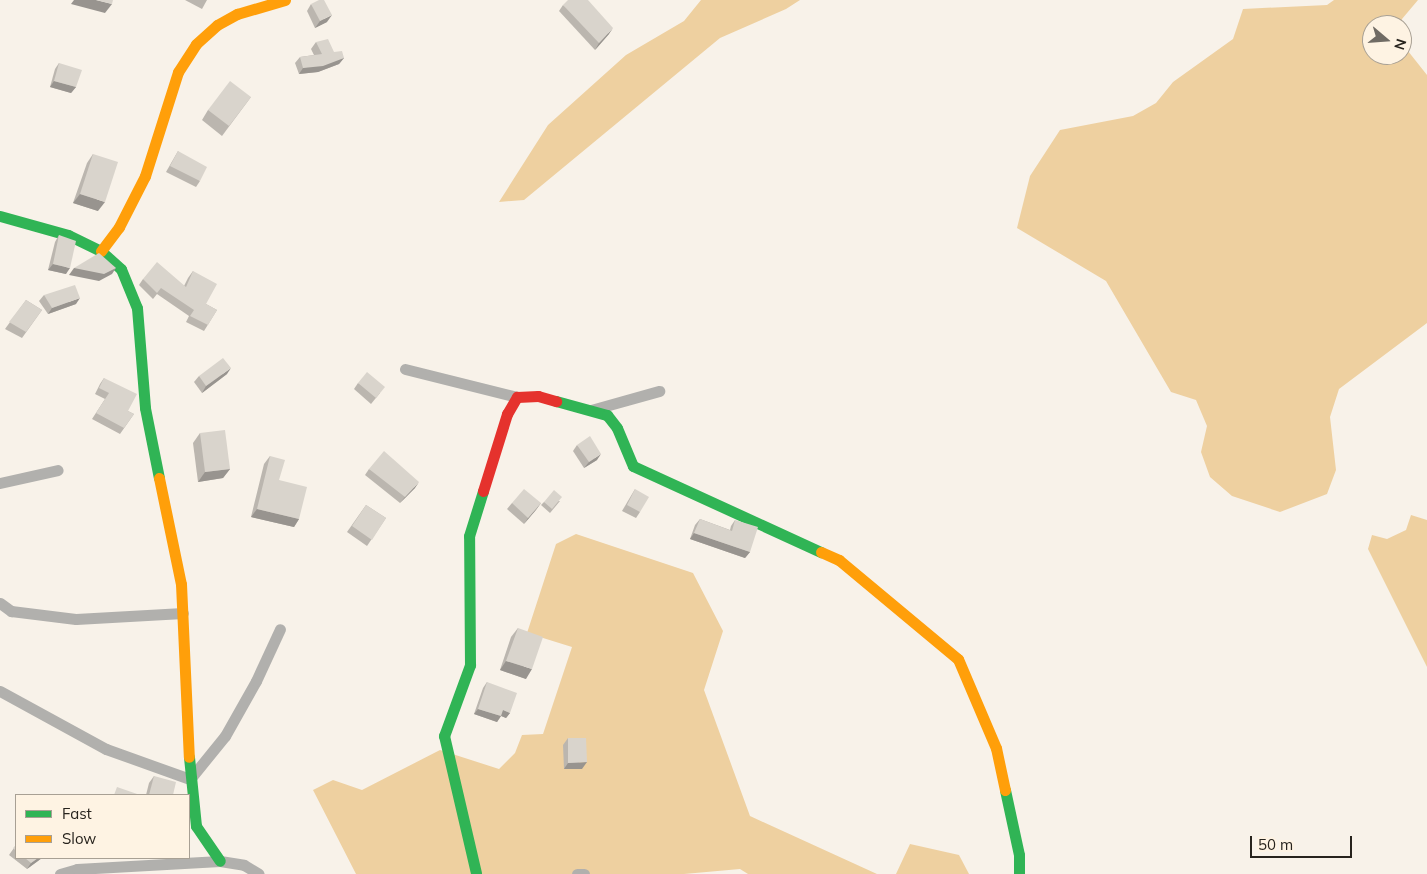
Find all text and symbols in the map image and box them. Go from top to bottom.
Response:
north arrow [1362,15,1412,65]
text: N [1390,37,1411,52]
legend [15,794,190,859]
text: Fast [62,804,92,823]
scale bar [1252,826,1354,858]
text: Slow [62,829,96,848]
text: 50 m [1258,835,1293,854]

